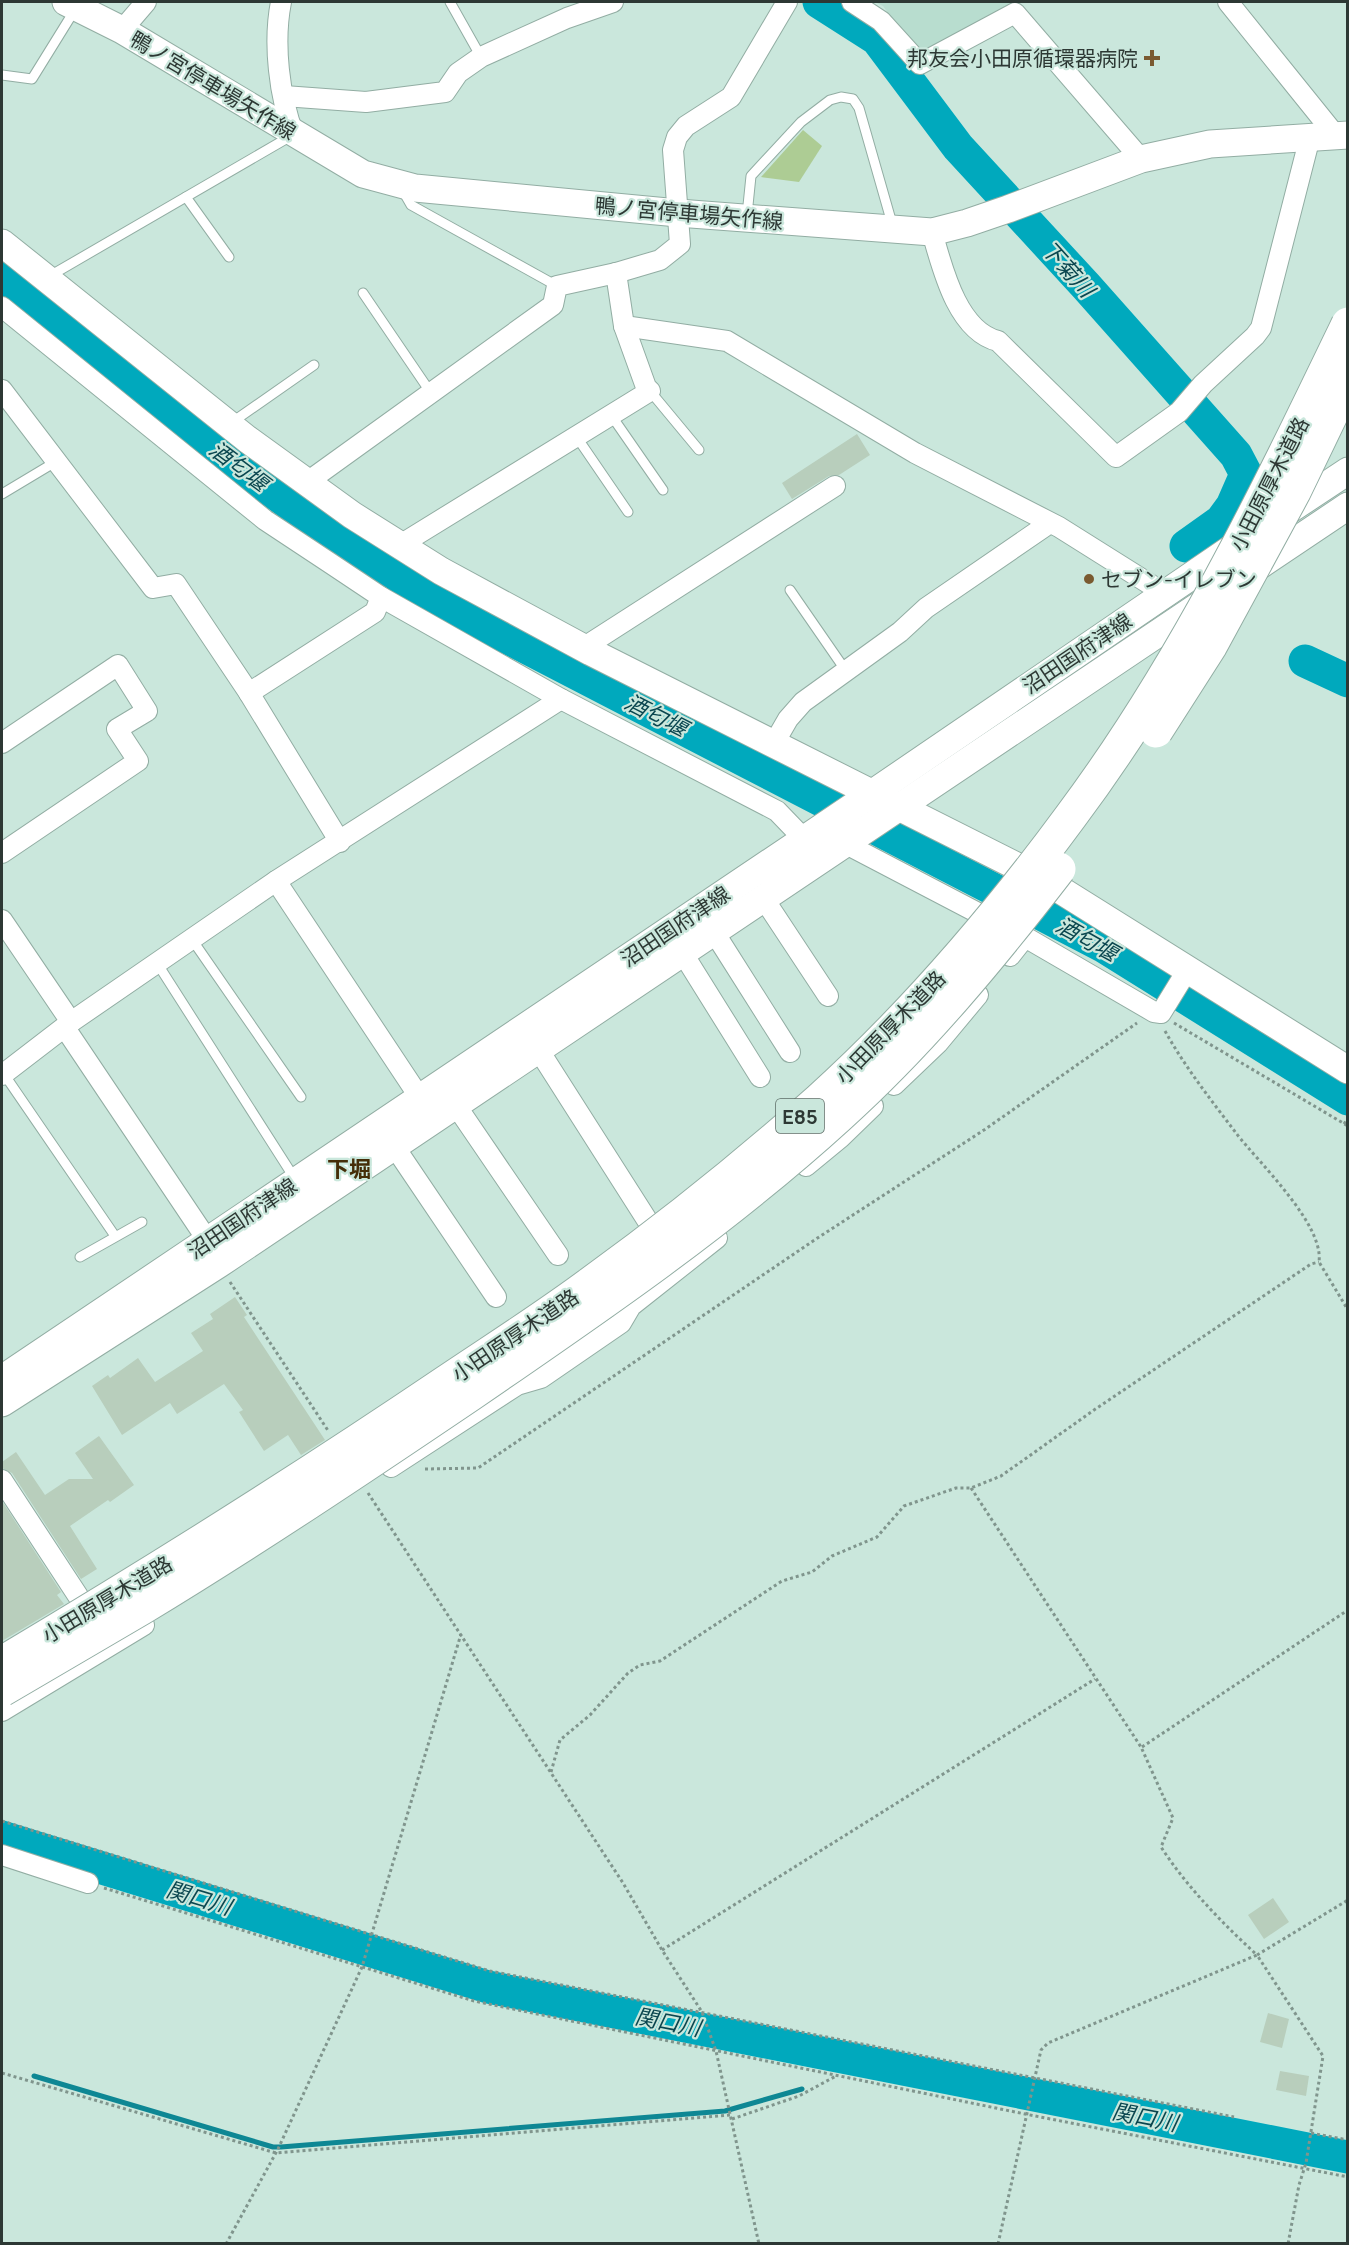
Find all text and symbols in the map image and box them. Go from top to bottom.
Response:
street label: 鴨ノ宮停車場矢作線 [125,24,301,146]
place label: 邦友会小田原循環器病院 [907,44,1138,72]
marker: 邦友会小田原循環器病院 [1143,49,1161,67]
street label: 鴨ノ宮停車場矢作線 [594,191,784,235]
water label: 下菊川 [1035,234,1103,305]
street label: 小田原厚木道路 [1223,412,1315,556]
water label: 酒匂堰 [204,434,278,500]
place label: セブン-イレブン [1101,565,1257,593]
marker: セブン-イレブン [1082,572,1096,586]
street label: 沼田国府津線 [1017,606,1137,700]
water label: 酒匂堰 [620,687,696,745]
street label: 沼田国府津線 [615,879,735,973]
water label: 酒匂堰 [1051,910,1127,970]
street label: 小田原厚木道路 [829,964,951,1090]
road number: E85 [776,1099,824,1133]
district label: 下堀 [327,1154,371,1184]
street label: 沼田国府津線 [182,1171,302,1265]
street label: 小田原厚木道路 [446,1282,584,1388]
street label: 小田原厚木道路 [37,1549,177,1649]
water label: 関口川 [163,1874,237,1923]
water label: 関口川 [633,2001,705,2043]
water label: 関口川 [1110,2096,1182,2138]

